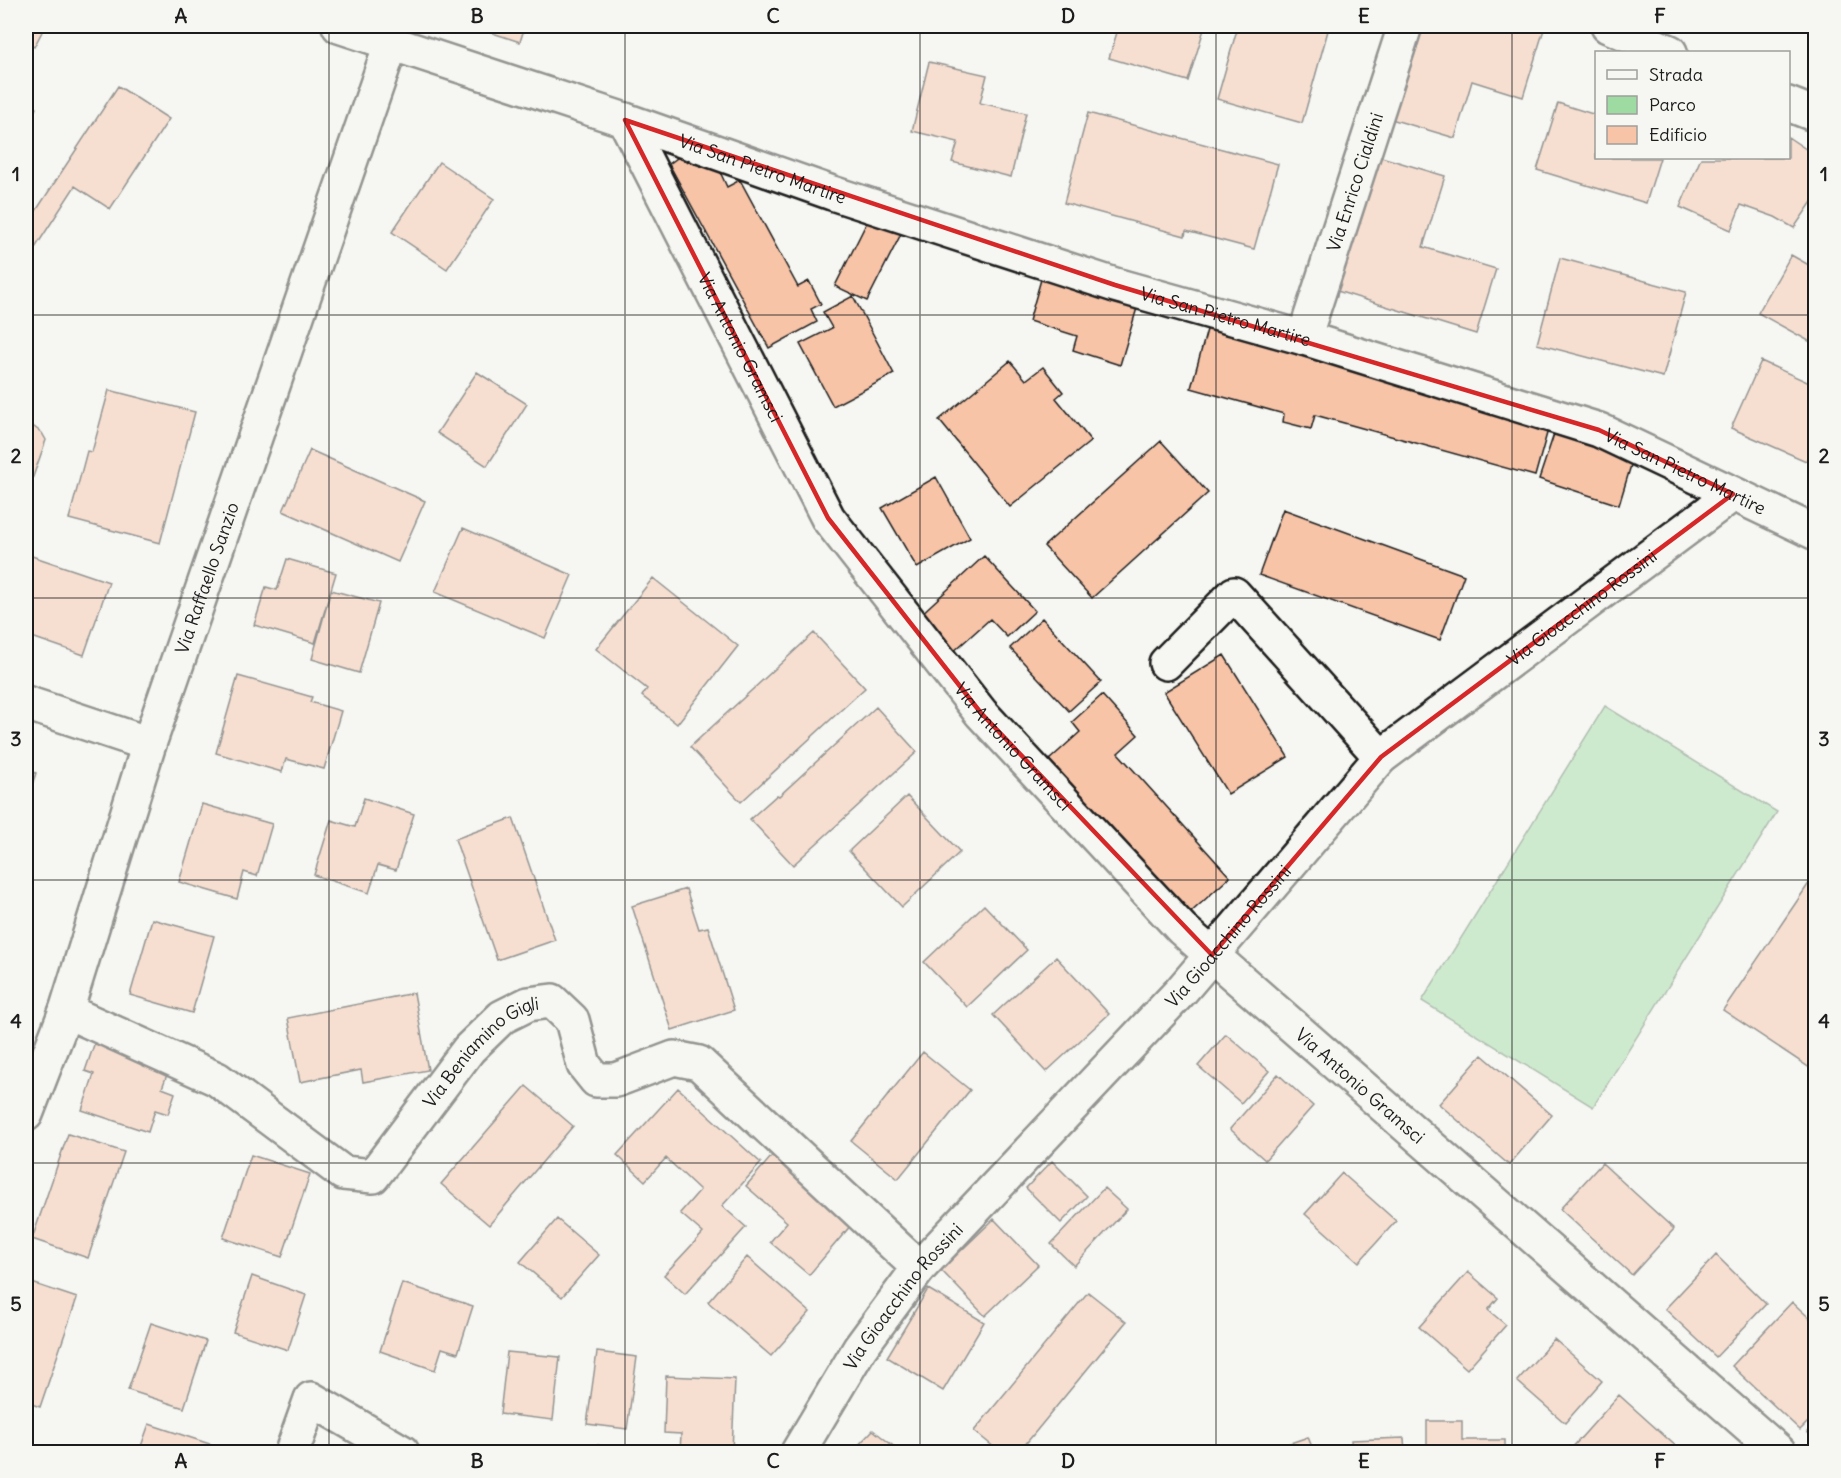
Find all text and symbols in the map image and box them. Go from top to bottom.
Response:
text: A [175,3,188,28]
text: B [470,3,484,28]
text: C [766,3,780,28]
text: D [1061,3,1075,28]
text: E [1358,3,1370,28]
text: F [1654,3,1666,28]
legend [1595,51,1790,159]
text: Strada [1649,63,1703,86]
text: Parco [1649,93,1696,116]
street label: Via Enrico Cialdini [1321,109,1388,254]
text: Edificio [1649,123,1707,146]
street label: Via San Pietro Martire [676,128,849,208]
text: 1 [12,161,20,186]
text: 1 [1820,161,1828,186]
street label: Via Antonio Gramsci [693,269,788,426]
street label: Via San Pietro Martire [1138,281,1314,351]
street label: Via San Pietro Martire [1601,423,1770,519]
text: 2 [11,443,22,468]
text: 2 [1819,443,1830,468]
street label: Via Raffaello Sanzio [170,499,243,657]
street label: Via Gioacchino Rossini [1502,544,1661,671]
street label: Via Antonio Gramsci [950,678,1077,815]
text: 3 [10,726,22,751]
text: 3 [1818,726,1830,751]
street label: Via Gioacchino Rossini [1160,860,1296,1012]
street label: Via Beniamino Gigli [418,991,540,1112]
text: 4 [10,1008,22,1033]
text: 4 [1818,1008,1830,1033]
street label: Via Antonio Gramsci [1291,1023,1430,1148]
street label: Via Gioacchino Rossini [838,1218,967,1374]
text: 5 [10,1291,22,1316]
text: 5 [1818,1291,1830,1316]
text: A [175,1448,188,1473]
text: B [470,1448,484,1473]
text: C [766,1448,780,1473]
text: D [1061,1448,1075,1473]
text: E [1358,1448,1370,1473]
text: F [1654,1448,1666,1473]

